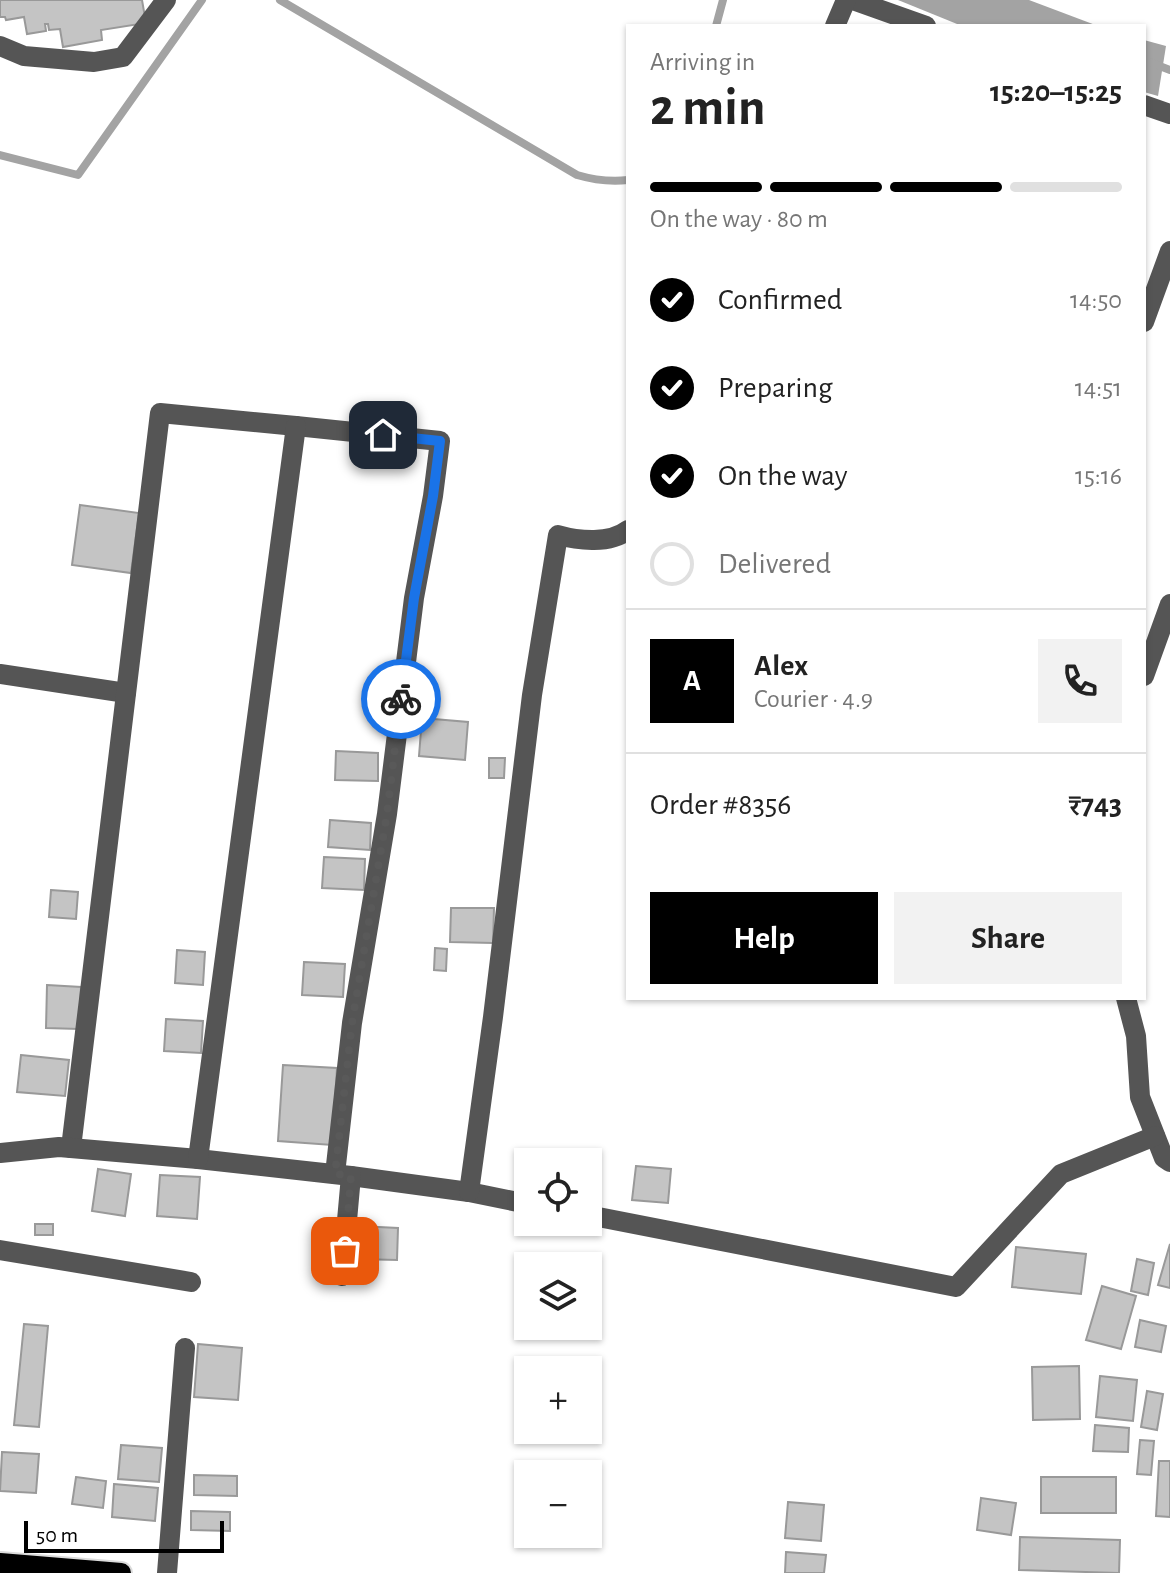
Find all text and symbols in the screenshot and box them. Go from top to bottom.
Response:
text: Arriving in [650,49,755,75]
text: 15:20–15:25 [990,77,1122,107]
text: 2 min [650,82,765,134]
text: On the way · 80 m [650,206,828,232]
icon: check [650,278,694,322]
text: Confirmed [718,285,842,315]
text: 14:50 [1070,287,1122,313]
icon: check [650,366,694,410]
text: Preparing [718,373,833,403]
text: 14:51 [1075,375,1122,401]
pin [349,401,417,469]
icon: home [361,413,405,457]
icon: check [650,454,694,498]
text: On the way [718,461,847,491]
text: 15:16 [1075,463,1122,489]
text: Delivered [718,549,831,579]
button: phone [1038,639,1122,723]
text: Alex [754,651,808,681]
courier [361,659,441,739]
text: A [683,666,701,696]
icon: bike [379,677,423,721]
text: Courier · 4.9 [754,686,873,712]
text: Order #8356 [650,790,791,820]
text: ₹743 [1068,790,1122,820]
button: Help [650,892,878,984]
button: Share [894,892,1122,984]
map controls [514,1148,602,1548]
button: locate [514,1148,602,1236]
pin [311,1217,379,1285]
icon: bag [323,1229,367,1273]
button: layers [514,1252,602,1340]
button: + [514,1356,602,1444]
button: − [514,1460,602,1548]
scale bar [24,1517,224,1553]
text: 50 m [36,1524,78,1546]

